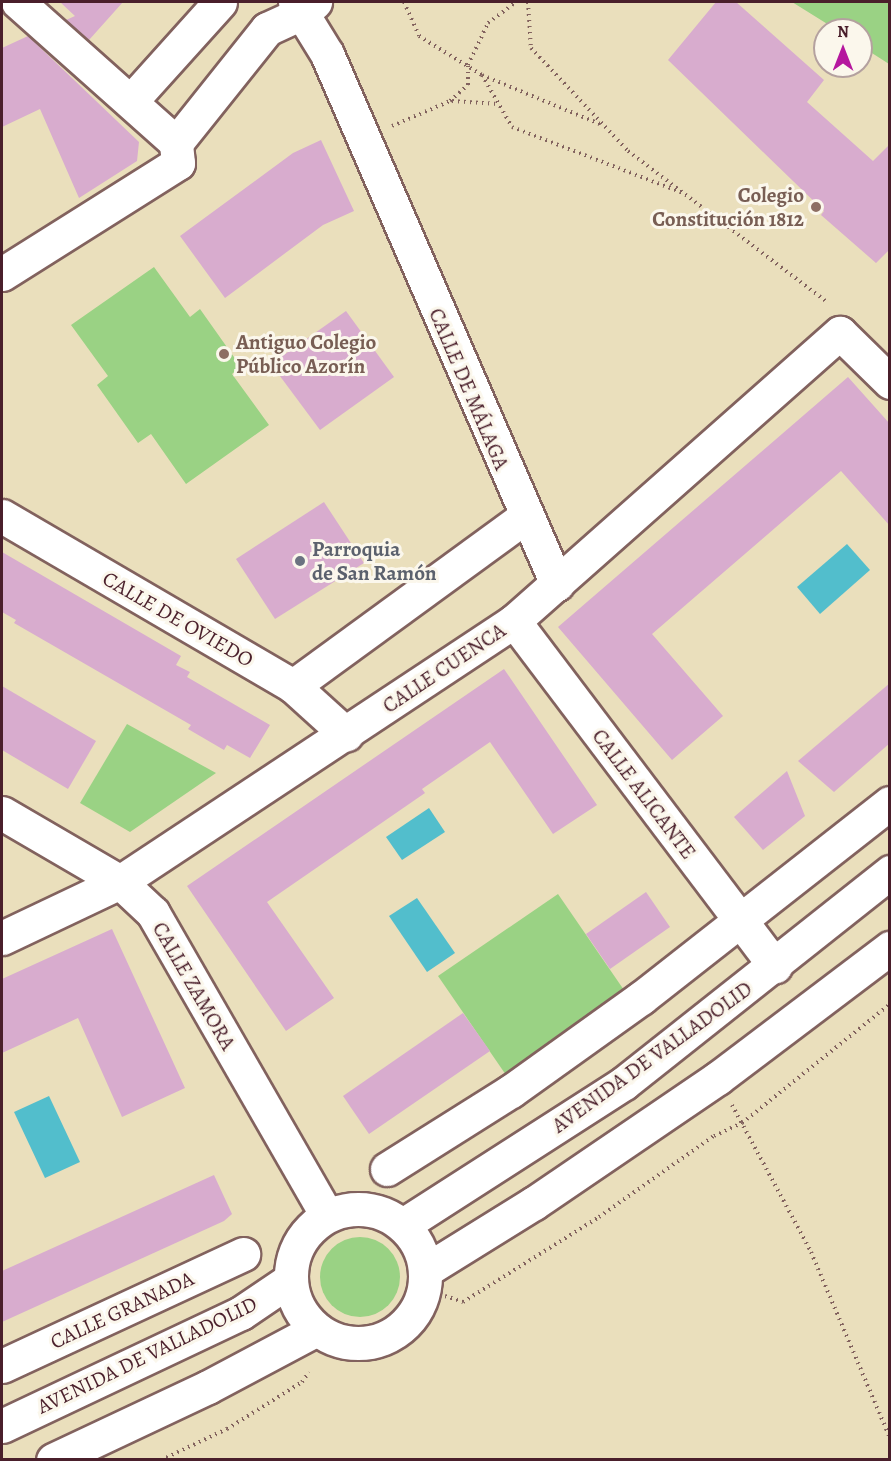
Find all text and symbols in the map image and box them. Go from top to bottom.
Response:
north arrow [813,18,873,78]
text: N [837,21,849,43]
place label: Colegio Constitución 1812 [652,182,804,232]
marker: Colegio Constitución 1812 [809,200,823,214]
street label: CALLE DE MÁLAGA [424,304,514,474]
place label: Antiguo Colegio Público Azorín [236,329,376,379]
marker: Antiguo Colegio Público Azorín [217,347,231,361]
place label: Parroquia de San Ramón [312,536,437,586]
marker: Parroquia de San Ramón [293,554,307,568]
street label: CALLE DE OVIEDO [98,566,258,672]
street label: CALLE CUENCA [378,618,510,718]
street label: CALLE ALICANTE [587,724,701,864]
street label: CALLE ZAMORA [147,917,241,1055]
street label: AVENIDA DE VALLADOLID [547,976,757,1138]
street label: CALLE GRANADA [46,1266,198,1354]
street label: AVENIDA DE VALLADOLID [33,1291,261,1419]

